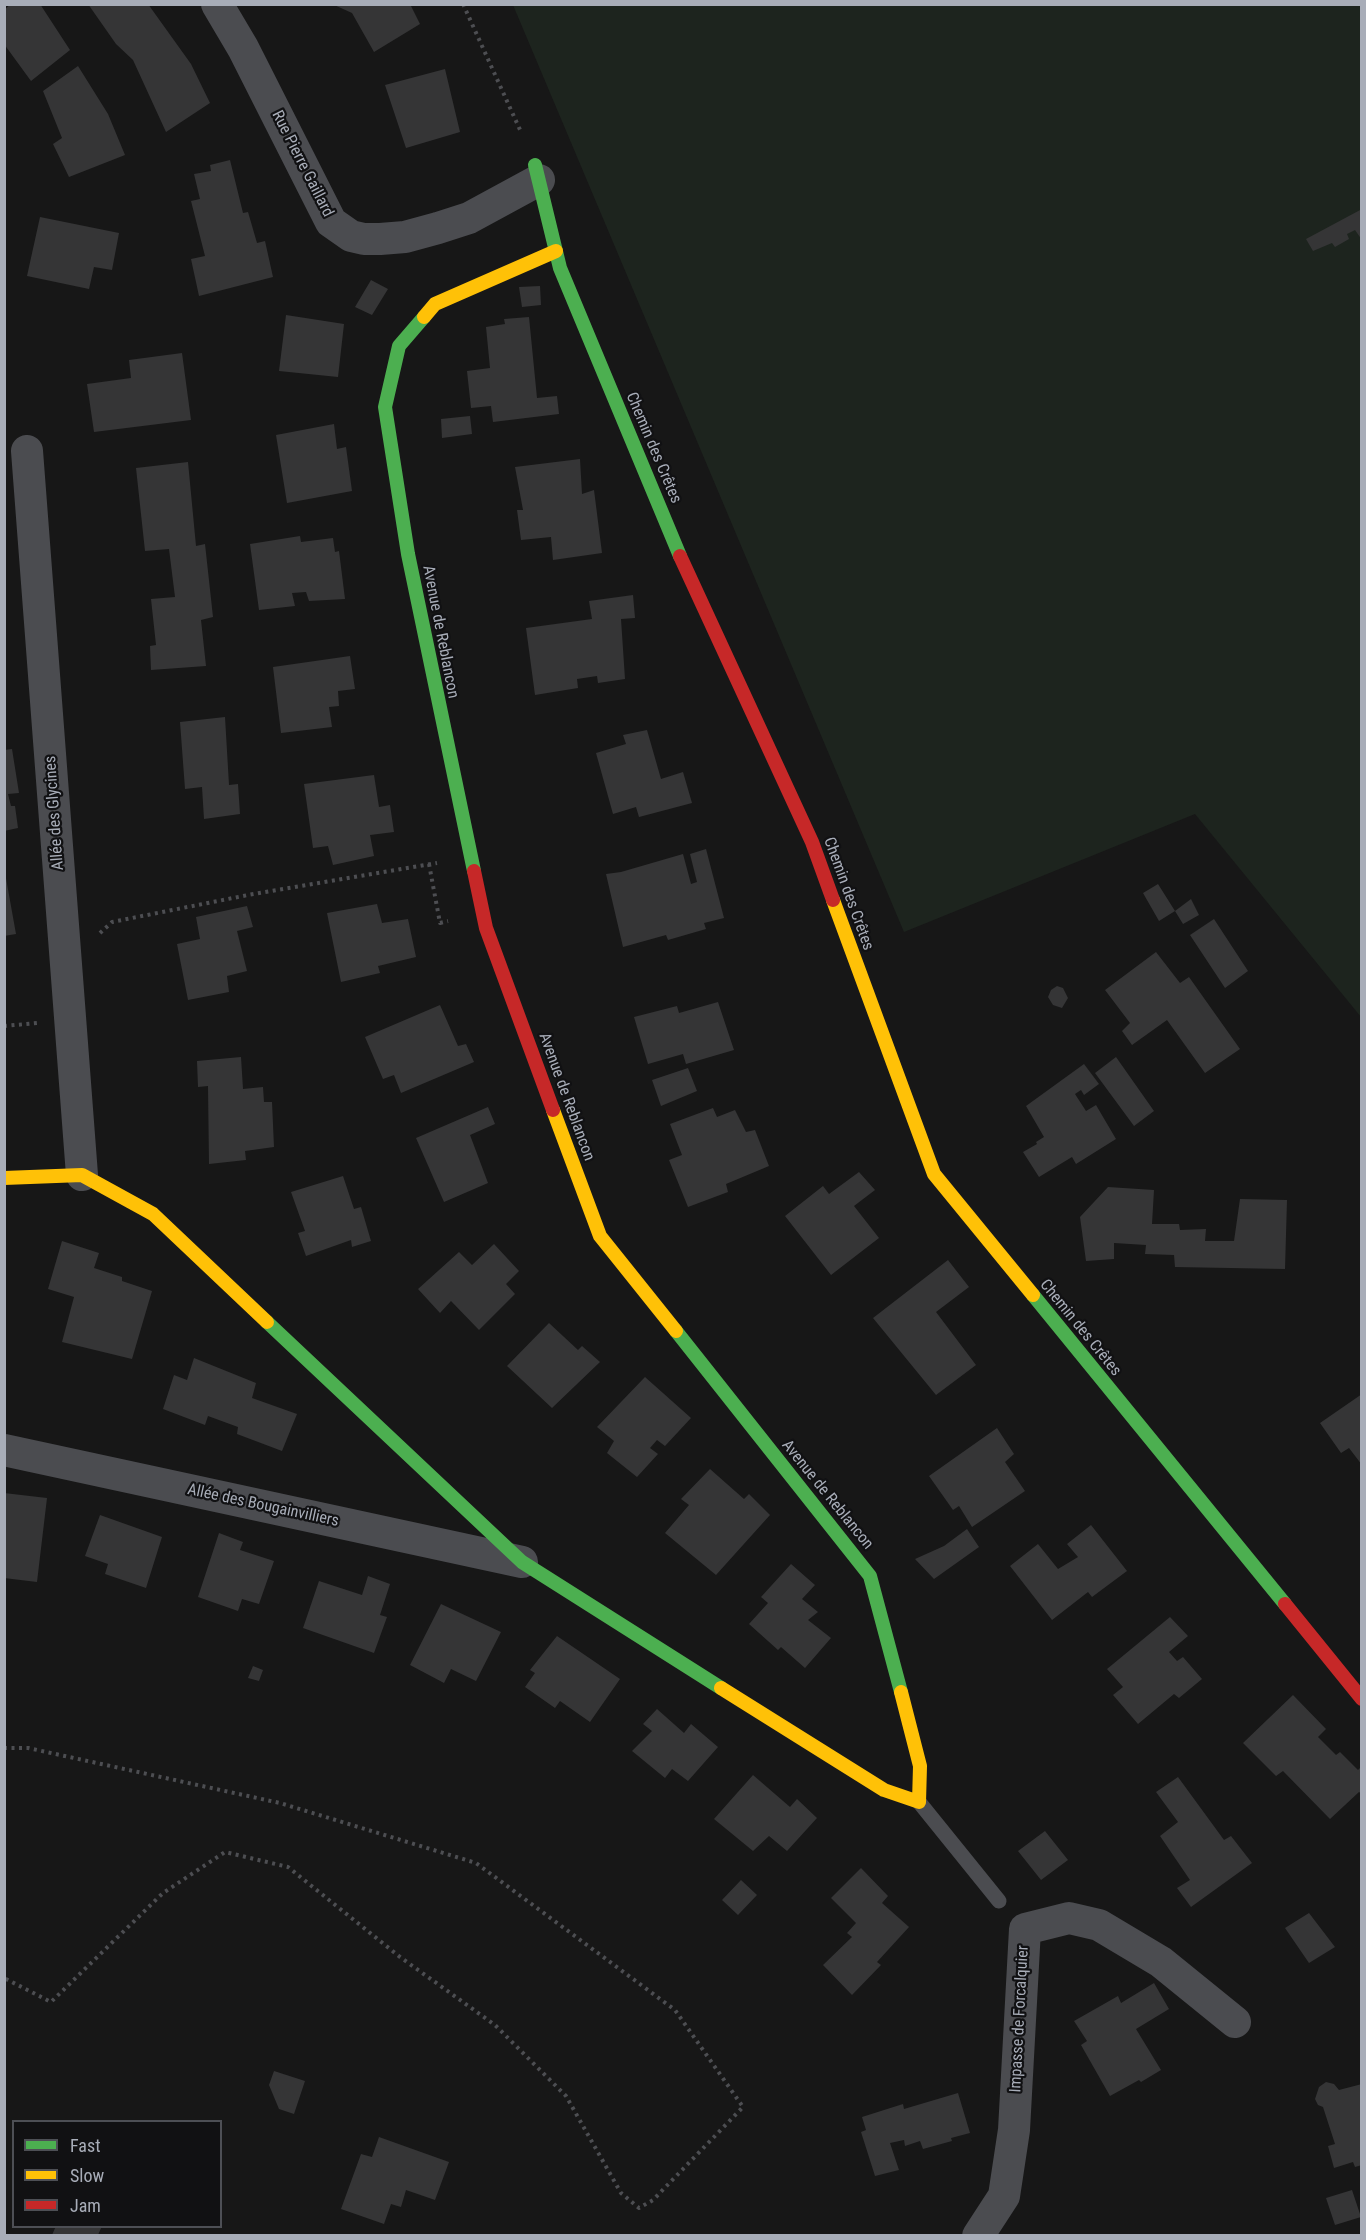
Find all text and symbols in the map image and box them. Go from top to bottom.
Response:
street label: Rue Pierre Gaillard [267,108,337,220]
street label: Chemin des Crêtes [621,390,685,506]
street label: Avenue de Reblancon [418,564,462,700]
street label: Allée des Glycines [41,755,69,871]
street label: Chemin des Crêtes [819,835,877,953]
street label: Avenue de Reblancon [534,1030,598,1164]
street label: Chemin des Crêtes [1035,1276,1125,1380]
street label: Avenue de Reblancon [777,1437,877,1553]
street label: Allée des Bougainvilliers [186,1481,340,1531]
street label: Impasse de Forcalquier [1007,1945,1033,2093]
legend [12,2120,222,2228]
text: Fast [70,2135,101,2156]
text: Slow [70,2165,104,2186]
text: Jam [70,2195,101,2216]

